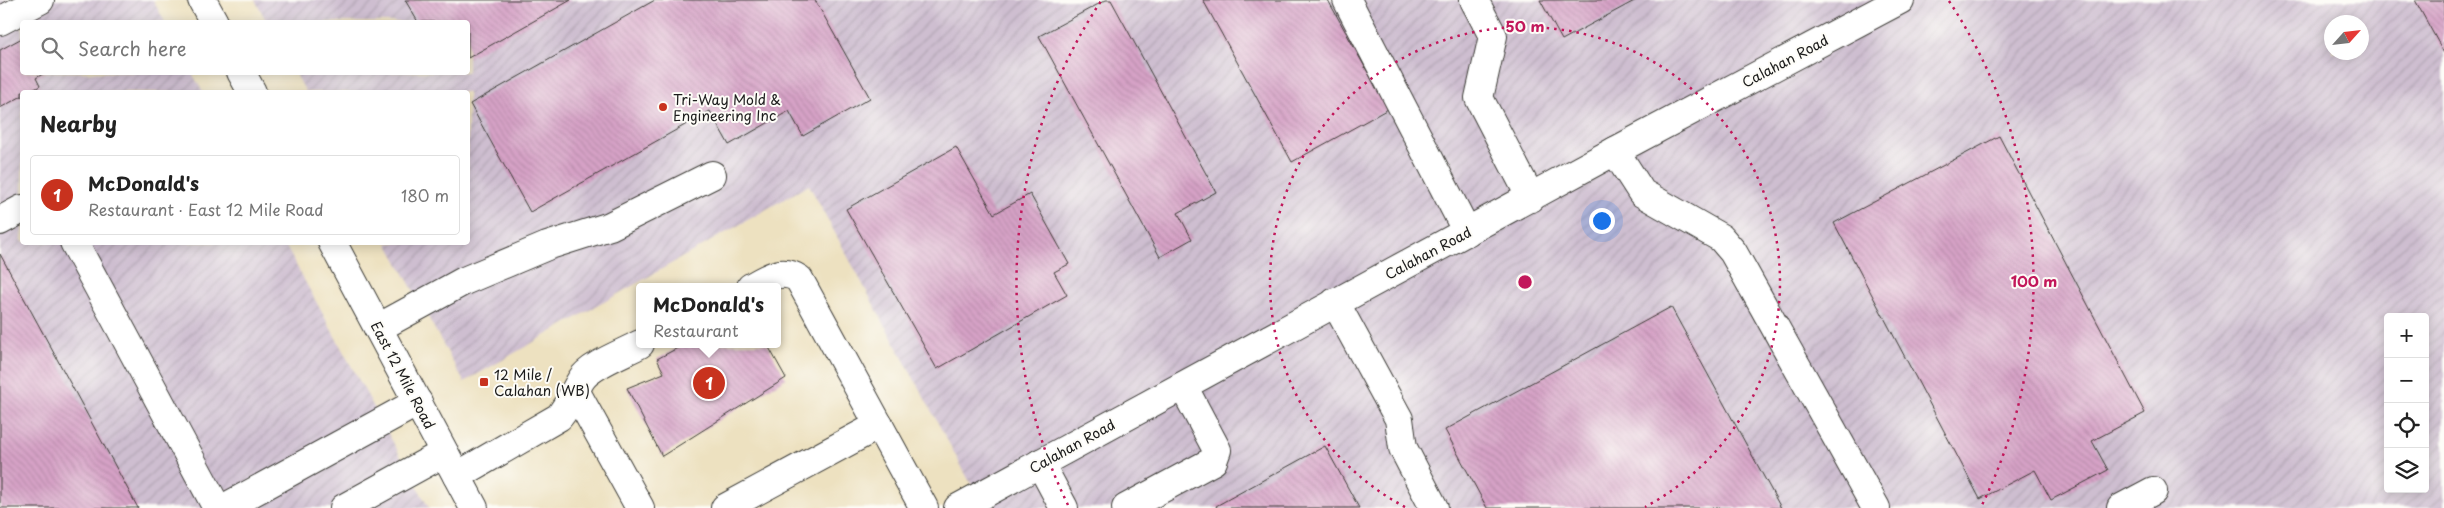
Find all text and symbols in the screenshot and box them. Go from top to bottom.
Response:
text: 50 m [1506,14,1544,37]
north arrow [2324,15,2369,60]
search box [20,20,470,75]
street label: Calahan Road [1738,29,1832,93]
icon: search [38,34,66,62]
text: Search here [78,34,187,62]
place label: Tri-Way Mold & Engineering Inc [673,89,781,126]
marker: Tri-Way Mold & Engineering Inc [657,101,669,113]
text: Nearby [40,107,117,139]
text: McDonald's [88,169,199,197]
text: 1 [53,183,61,207]
text: 180 m [401,183,449,207]
text: Restaurant · East 12 Mile Road [88,197,324,221]
your location [1589,208,1615,234]
street label: Calahan Road [1381,221,1475,285]
text: 100 m [2011,269,2057,292]
centre of rings [1516,273,1534,291]
popup [636,283,781,348]
text: McDonald's [653,290,764,318]
map controls [2384,313,2429,493]
button: + [2384,313,2429,358]
street label: East 12 Mile Road [366,317,440,433]
text: Restaurant [653,318,739,342]
button: − [2384,358,2429,403]
place label: 12 Mile / Calahan (WB) [494,364,590,401]
pin: 1 [693,364,725,402]
marker: 12 Mile / Calahan (WB) [478,376,490,388]
button: locate [2384,403,2429,448]
street label: Calahan Road [1025,414,1119,478]
button: layers [2384,448,2429,493]

